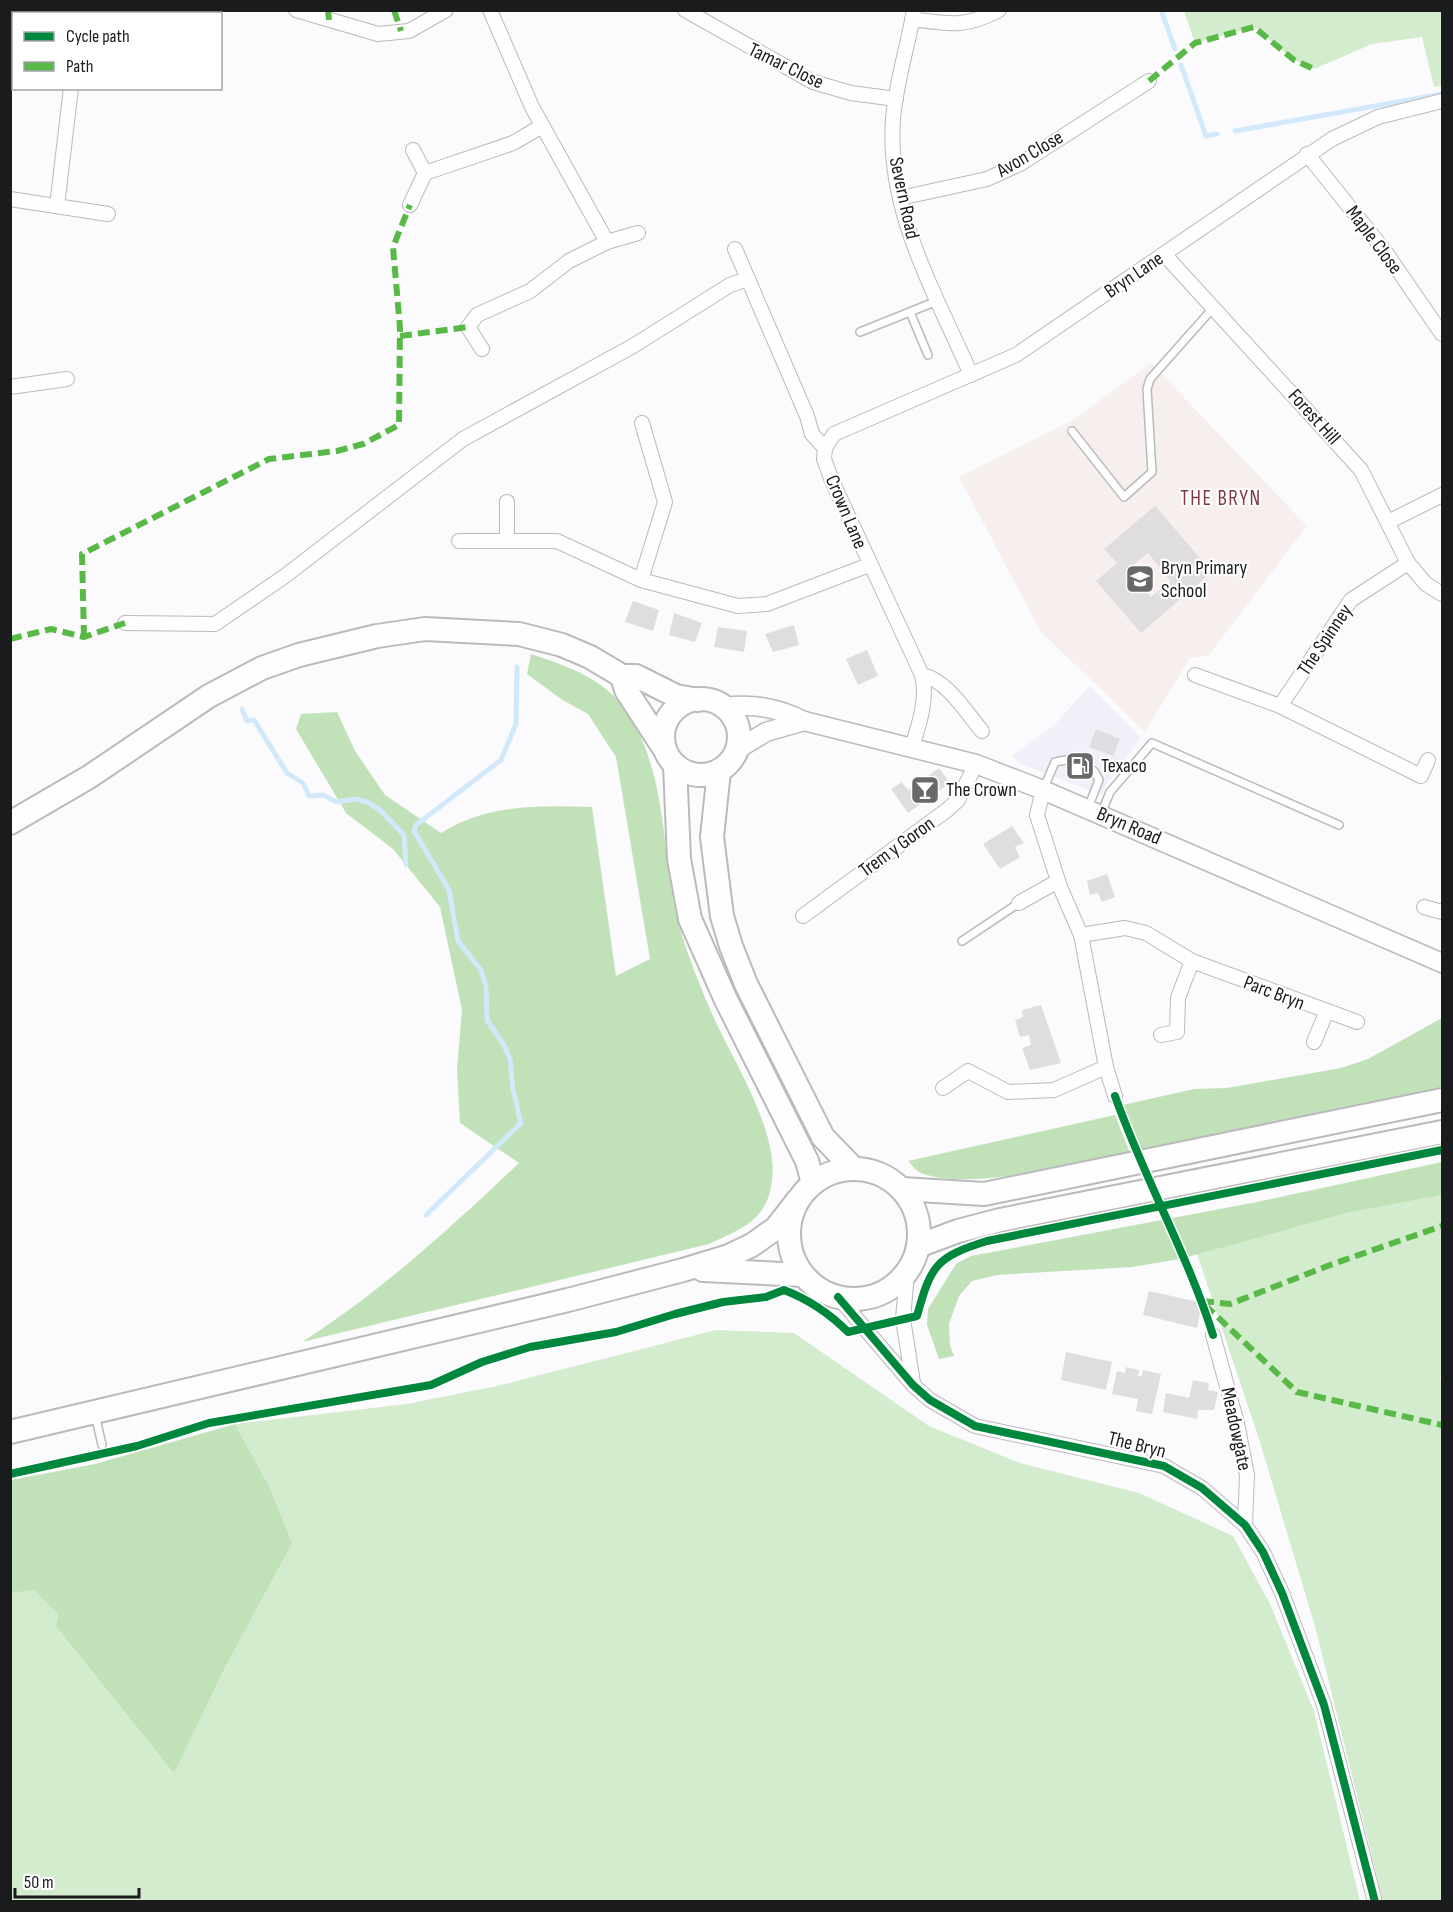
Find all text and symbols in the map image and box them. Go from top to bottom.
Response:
legend [12,12,222,90]
text: Cycle path [66,26,130,47]
street label: Tamar Close [744,37,828,95]
text: Path [66,56,94,77]
street label: Avon Close [992,125,1068,183]
street label: Severn Road [884,155,924,241]
street label: Maple Close [1340,201,1408,279]
street label: Bryn Lane [1100,247,1168,303]
street label: Forest Hill [1283,384,1345,450]
street label: Crown Lane [820,471,872,553]
district label: THE BRYN [1180,486,1262,511]
place label: Bryn Primary School [1161,556,1248,603]
school or university icon: Bryn Primary School [1124,563,1156,595]
street label: The Spinney [1292,599,1358,680]
fuel station icon: Texaco [1064,750,1096,782]
place label: Texaco [1101,754,1147,778]
bar icon: The Crown [909,774,941,806]
place label: The Crown [946,778,1017,802]
street label: Bryn Road [1093,802,1165,850]
street label: Trem y Goron [855,812,939,882]
street label: Parc Bryn [1240,970,1308,1016]
street label: Meadowgate [1215,1385,1257,1473]
street label: The Bryn [1106,1426,1168,1464]
scale bar [15,1861,140,1899]
text: 50 m [24,1872,54,1893]

